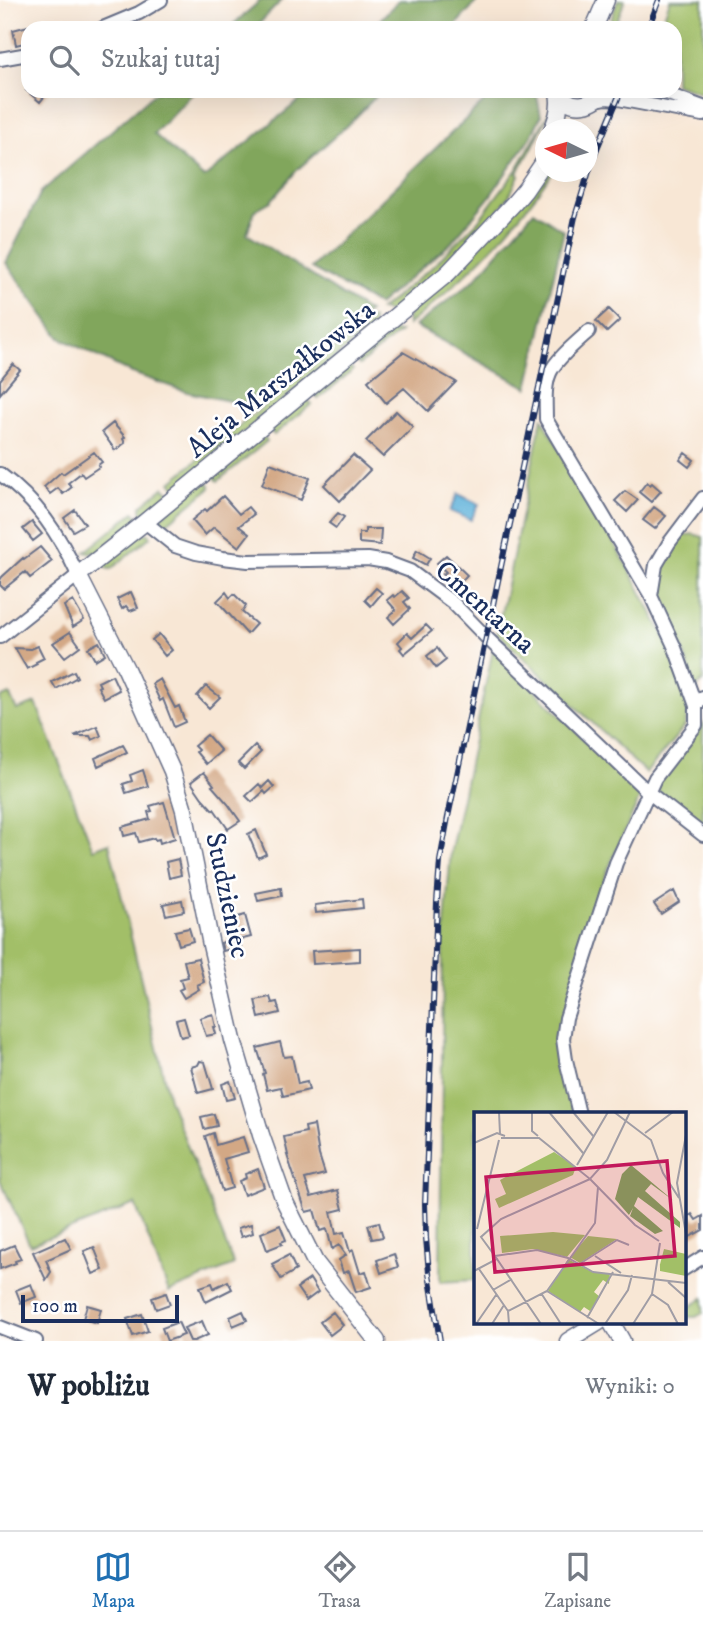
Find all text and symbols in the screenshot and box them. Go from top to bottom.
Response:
search box [21,21,682,98]
icon: search [45,41,83,79]
text: Szukaj tutaj [101,43,221,76]
north arrow [535,119,598,182]
street label: Aleja Marszałkowska [180,292,382,466]
street label: Cmentarna [427,553,543,661]
street label: Studzieniec [197,829,258,961]
inset map [474,1112,686,1324]
scale bar [21,1292,178,1324]
text: 100 m [32,1295,78,1318]
text: W pobliżu [28,1368,150,1405]
text: Wyniki: 0 [585,1372,675,1401]
tab: Mapa [92,1548,135,1613]
tab: Trasa [319,1548,361,1613]
tab: Zapisane [544,1548,611,1613]

